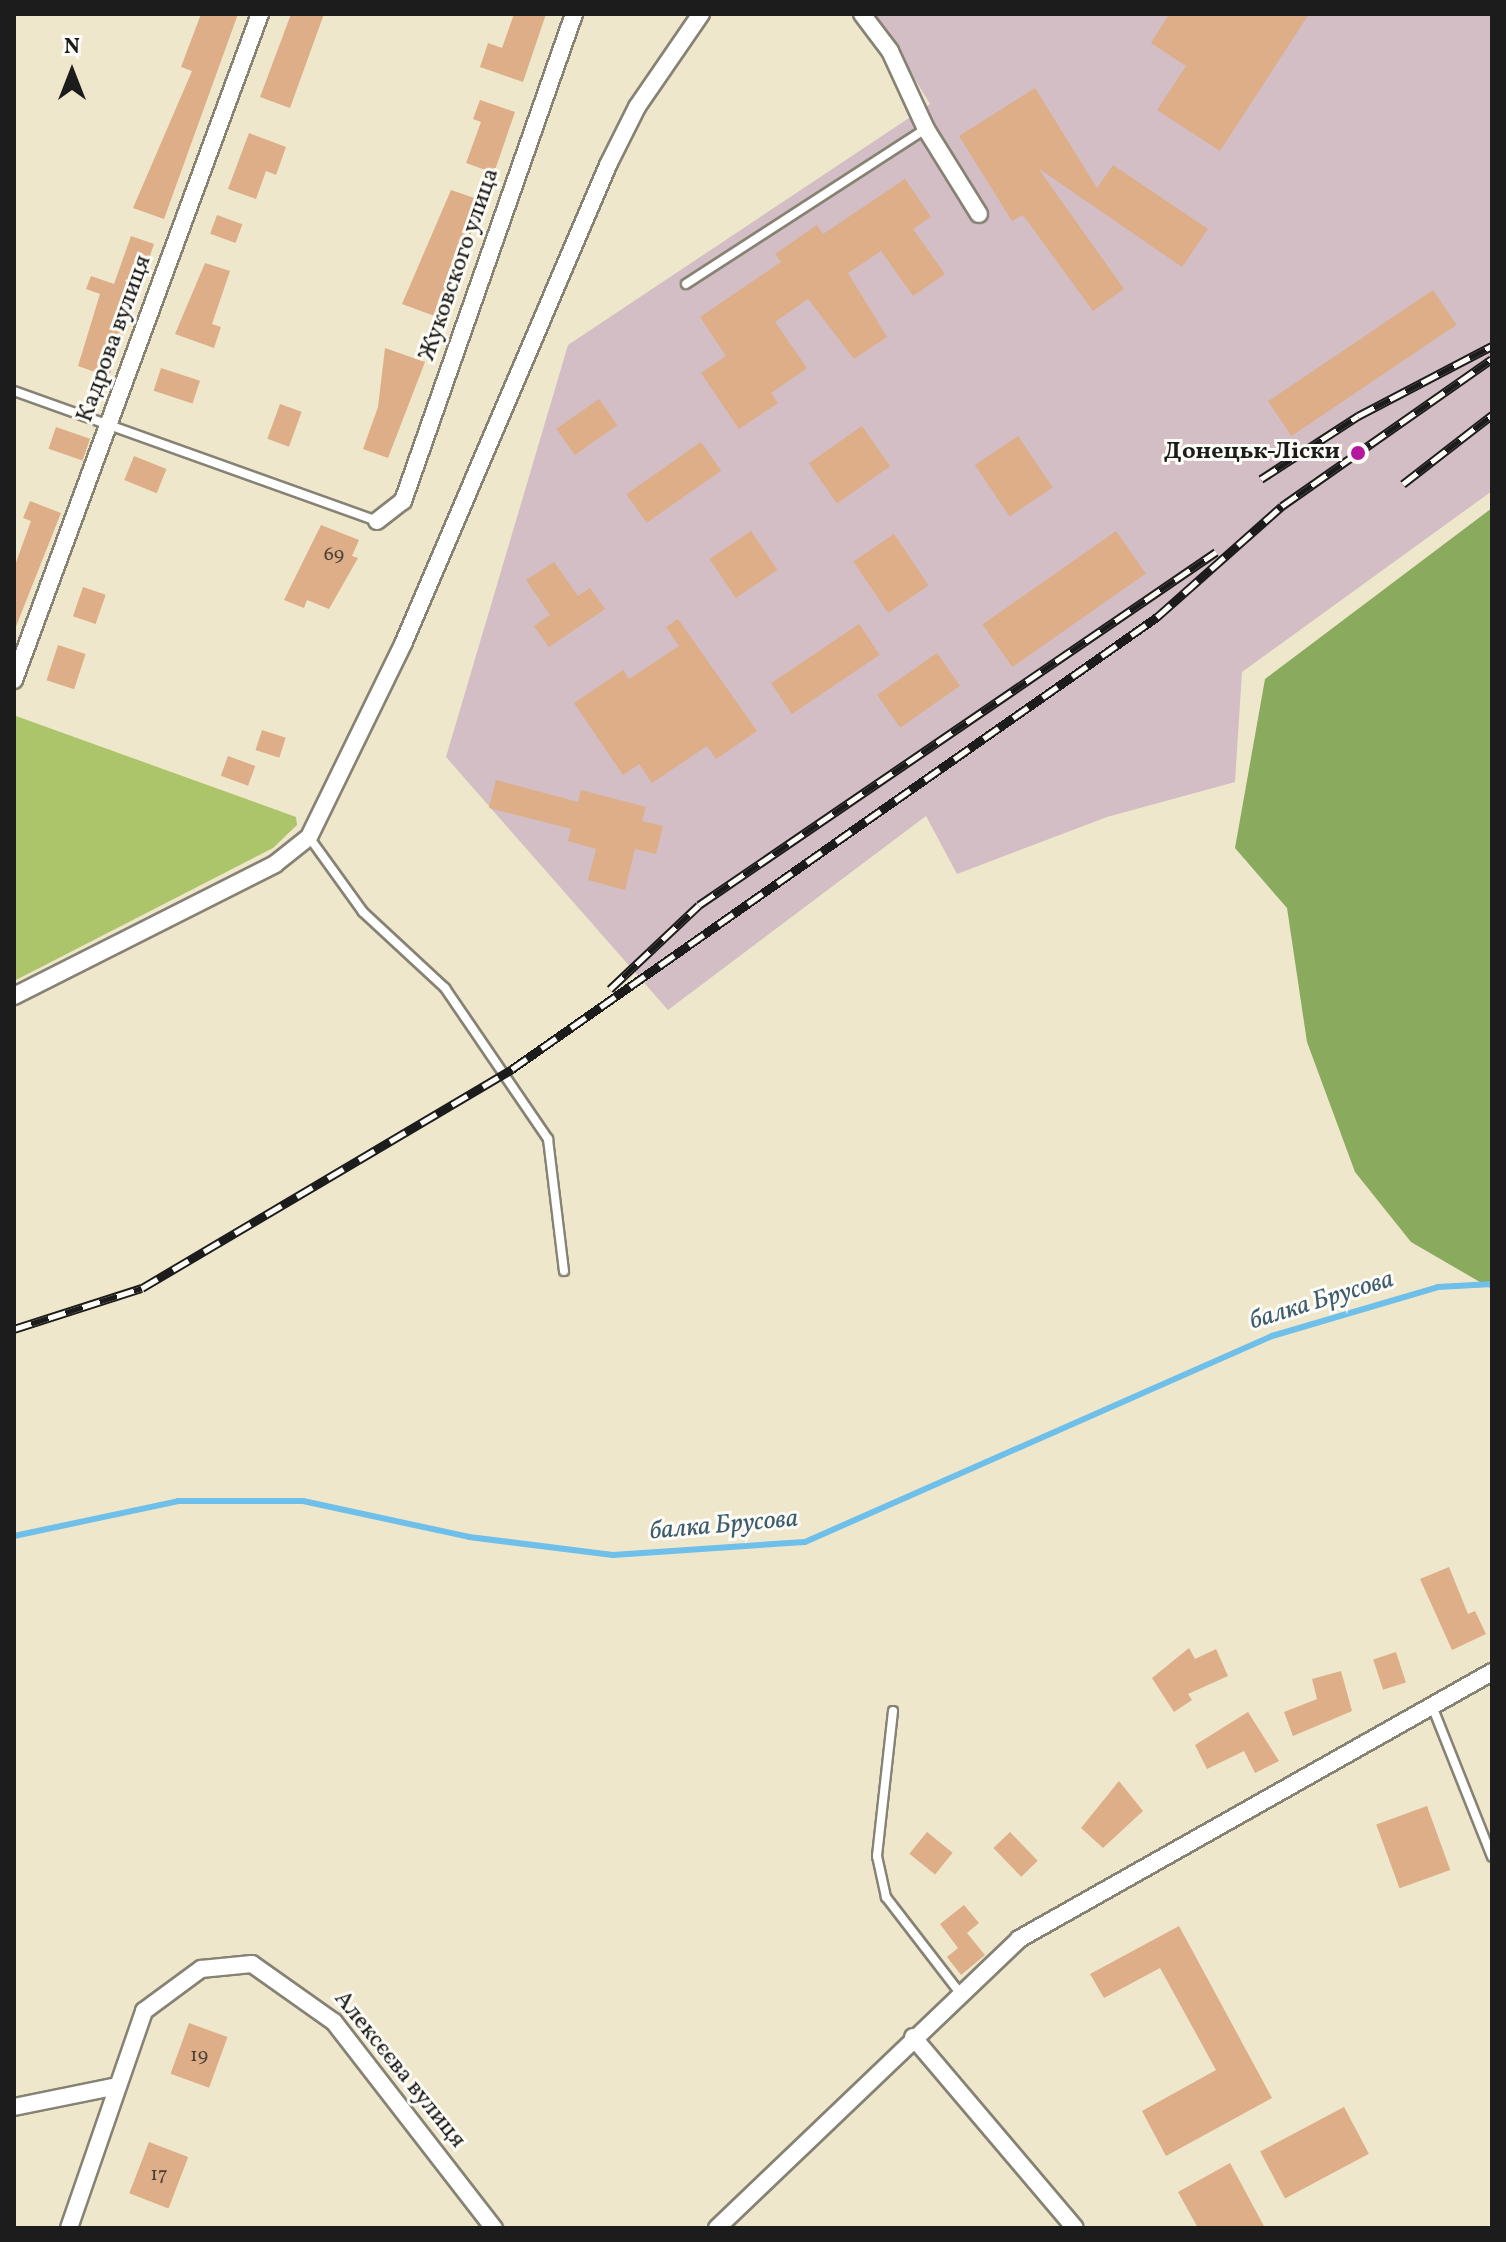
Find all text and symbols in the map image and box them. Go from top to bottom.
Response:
north arrow [32,32,112,112]
text: N [64,32,80,63]
street label: Жуковского улица [413,165,507,365]
street label: Кадрова вулиця [71,251,159,427]
place label: Донецьк-Ліски [1164,439,1340,467]
marker: Донецьк-Ліски [1347,442,1369,464]
house number: 69 [324,543,344,567]
water label: балка Брусова [1246,1264,1398,1338]
water label: балка Брусова [648,1504,800,1548]
street label: Алексєєва вулиця [327,1986,471,2154]
house number: 19 [190,2044,208,2068]
house number: 17 [150,2163,168,2187]

